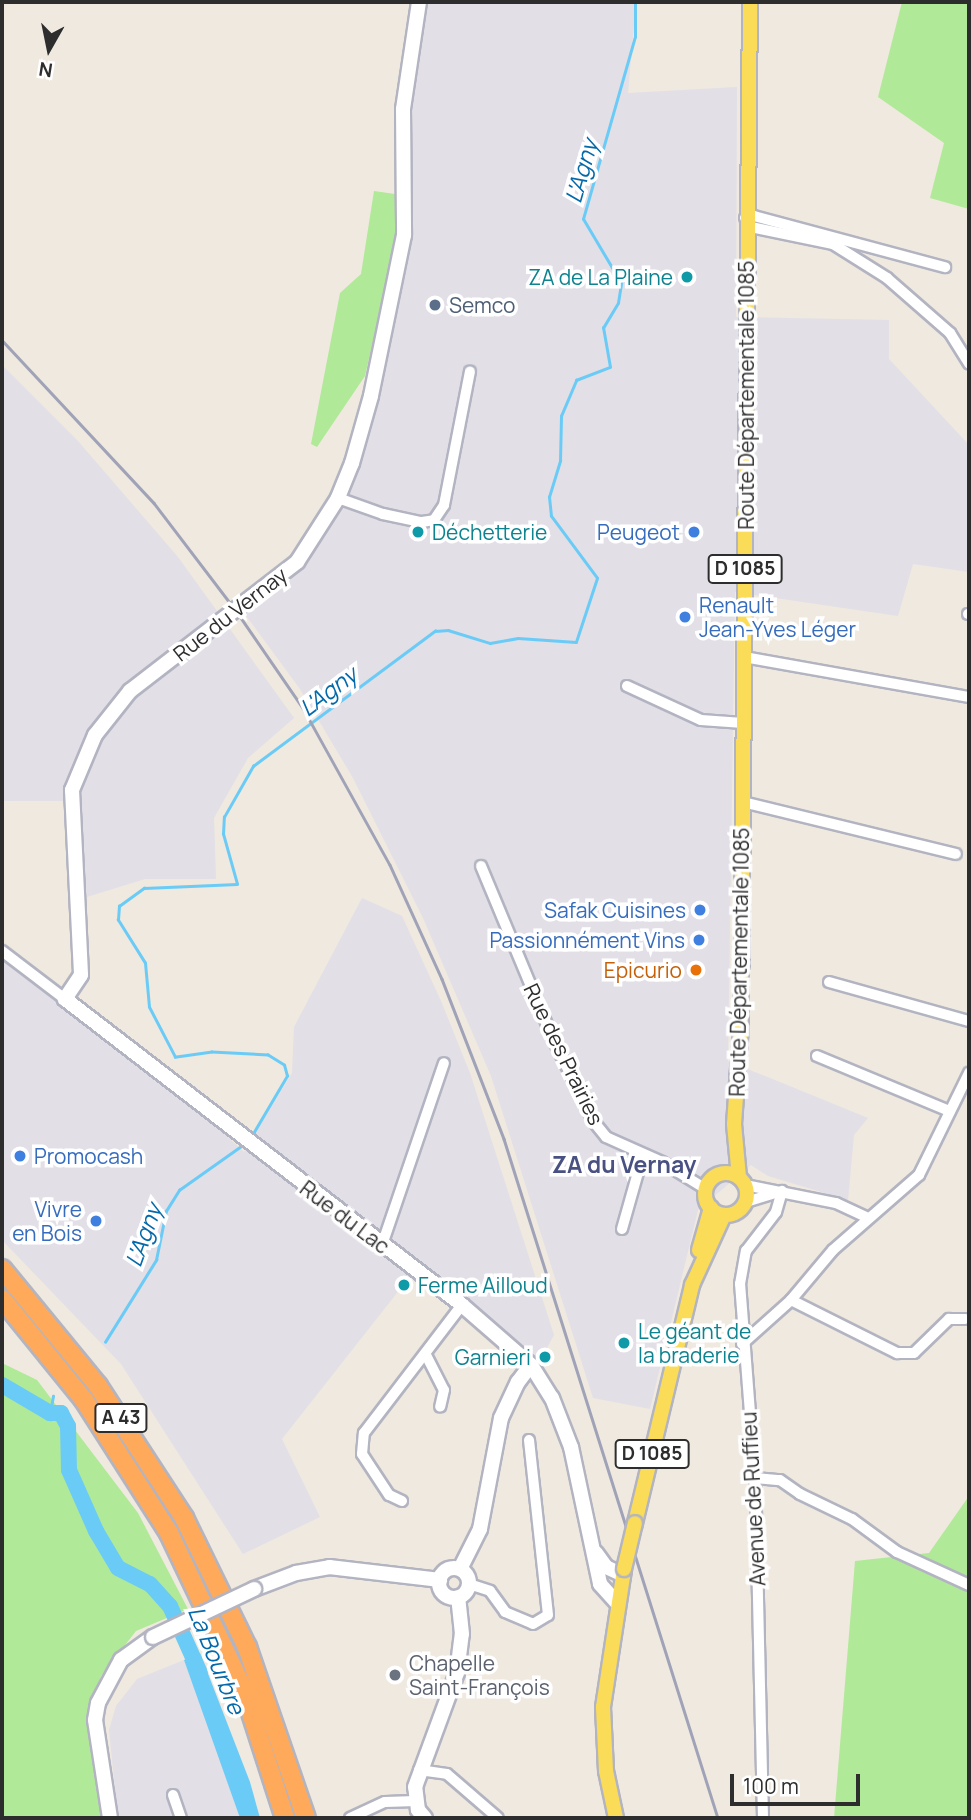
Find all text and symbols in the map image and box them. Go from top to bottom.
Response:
north arrow [14,14,84,84]
text: N [37,56,54,84]
water label: L'Agny [559,136,603,206]
street label: Route Départementale 1085 [733,260,759,530]
place label: ZA de La Plaine [528,264,673,290]
marker: ZA de La Plaine [679,269,695,285]
place label: Semco [449,292,515,318]
marker: Semco [427,297,443,313]
place label: Déchetterie [432,519,547,545]
place label: Peugeot [597,519,680,545]
marker: Déchetterie [410,524,426,540]
marker: Peugeot [686,524,702,540]
road number: D 1085 [706,554,784,584]
street label: Rue du Vernay [168,562,292,666]
place label: Renault Jean-Yves Léger [699,592,856,642]
marker: Renault Jean-Yves Léger [677,609,693,625]
water label: L'Agny [294,661,362,721]
street label: Route Départementale 1085 [724,827,754,1097]
place label: Safak Cuisines [544,897,686,923]
marker: Safak Cuisines [692,902,708,918]
place label: Passionnément Vins [489,927,685,953]
marker: Passionnément Vins [691,932,707,948]
place label: Epicurio [604,957,682,983]
marker: Epicurio [688,962,704,978]
street label: Rue des Prairies [519,979,609,1129]
place label: Promocash [34,1143,143,1169]
marker: Promocash [12,1148,28,1164]
district label: ZA du Vernay [552,1150,696,1178]
street label: Rue du Lac [295,1175,395,1259]
place label: Vivre en Bois [12,1196,82,1246]
water label: L'Agny [119,1200,167,1270]
marker: Vivre en Bois [88,1213,104,1229]
place label: Ferme Ailloud [418,1272,548,1298]
marker: Ferme Ailloud [396,1277,412,1293]
place label: Le géant de la braderie [638,1318,751,1368]
marker: Le géant de la braderie [616,1335,632,1351]
place label: Garnieri [455,1344,531,1370]
marker: Garnieri [537,1349,553,1365]
road number: A 43 [93,1402,149,1434]
street label: Avenue de Ruffieu [736,1411,770,1587]
road number: D 1085 [614,1438,690,1470]
water label: La Bourbre [183,1602,251,1718]
place label: Chapelle Saint-François [409,1650,550,1700]
marker: Chapelle Saint-François [387,1667,403,1683]
scale bar [733,1760,862,1804]
text: 100 m [743,1772,799,1800]

